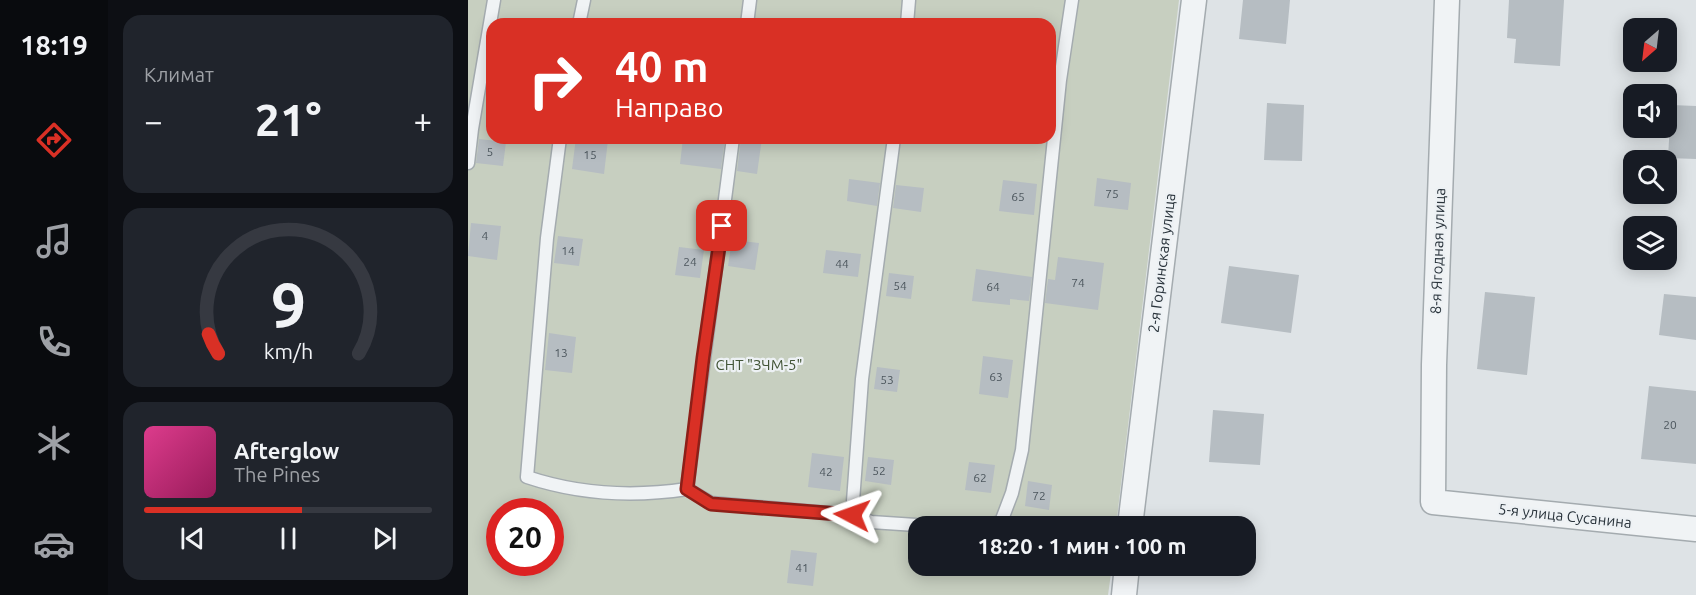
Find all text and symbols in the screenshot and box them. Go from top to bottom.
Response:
north arrow [1623,18,1677,72]
map controls [1623,18,1677,270]
text: 18:19 [20,30,88,60]
icon: right [516,42,594,120]
text: 40 m [615,43,709,90]
text: Климат [144,63,214,86]
button: sound [1623,84,1677,138]
text: Направо [615,92,724,122]
text: 21° [255,94,321,145]
text: − [144,102,163,139]
text: + [413,102,432,139]
icon: directions [33,119,75,161]
house number: 5 [487,145,493,158]
house number: 15 [583,148,597,161]
button: search [1623,150,1677,204]
house number: 75 [1105,187,1119,200]
street label: 8-я Ягодная улица [1427,188,1448,314]
house number: 65 [1011,190,1025,203]
street label: 2-я Горинская улица [1145,192,1178,334]
pin [696,200,747,251]
icon: arrive [705,209,738,242]
button: layers [1623,216,1677,270]
icon: music [33,220,75,262]
house number: 4 [482,229,489,242]
house number: 14 [561,244,575,257]
house number: 24 [683,255,697,268]
house number: 44 [835,257,849,270]
text: 9 [270,271,306,341]
house number: 74 [1071,276,1085,289]
house number: 54 [893,279,907,292]
house number: 64 [986,280,1000,293]
icon: phone [33,321,75,363]
text: km/h [263,340,313,364]
house number: 13 [554,346,568,359]
park label: СНТ "ЗЧМ-5" [716,356,802,373]
house number: 63 [989,370,1003,383]
house number: 53 [880,373,894,386]
house number: 20 [1663,418,1677,431]
icon: climate [33,422,75,464]
text: Afterglow [234,438,339,463]
text: The Pines [234,463,320,486]
house number: 52 [872,464,886,477]
house number: 42 [819,465,833,478]
house number: 62 [973,471,987,484]
position arrow [820,483,884,547]
house number: 72 [1032,489,1046,502]
speed limit sign: 20 [486,498,564,576]
street label: 5-я улица Сусанина [1498,500,1633,531]
icon: previous [176,522,209,555]
icon: pause [272,522,305,555]
icon: next [368,522,401,555]
icon: car [33,523,75,565]
text: 18:20 · 1 мин · 100 m [978,533,1186,558]
house number: 41 [795,561,809,574]

